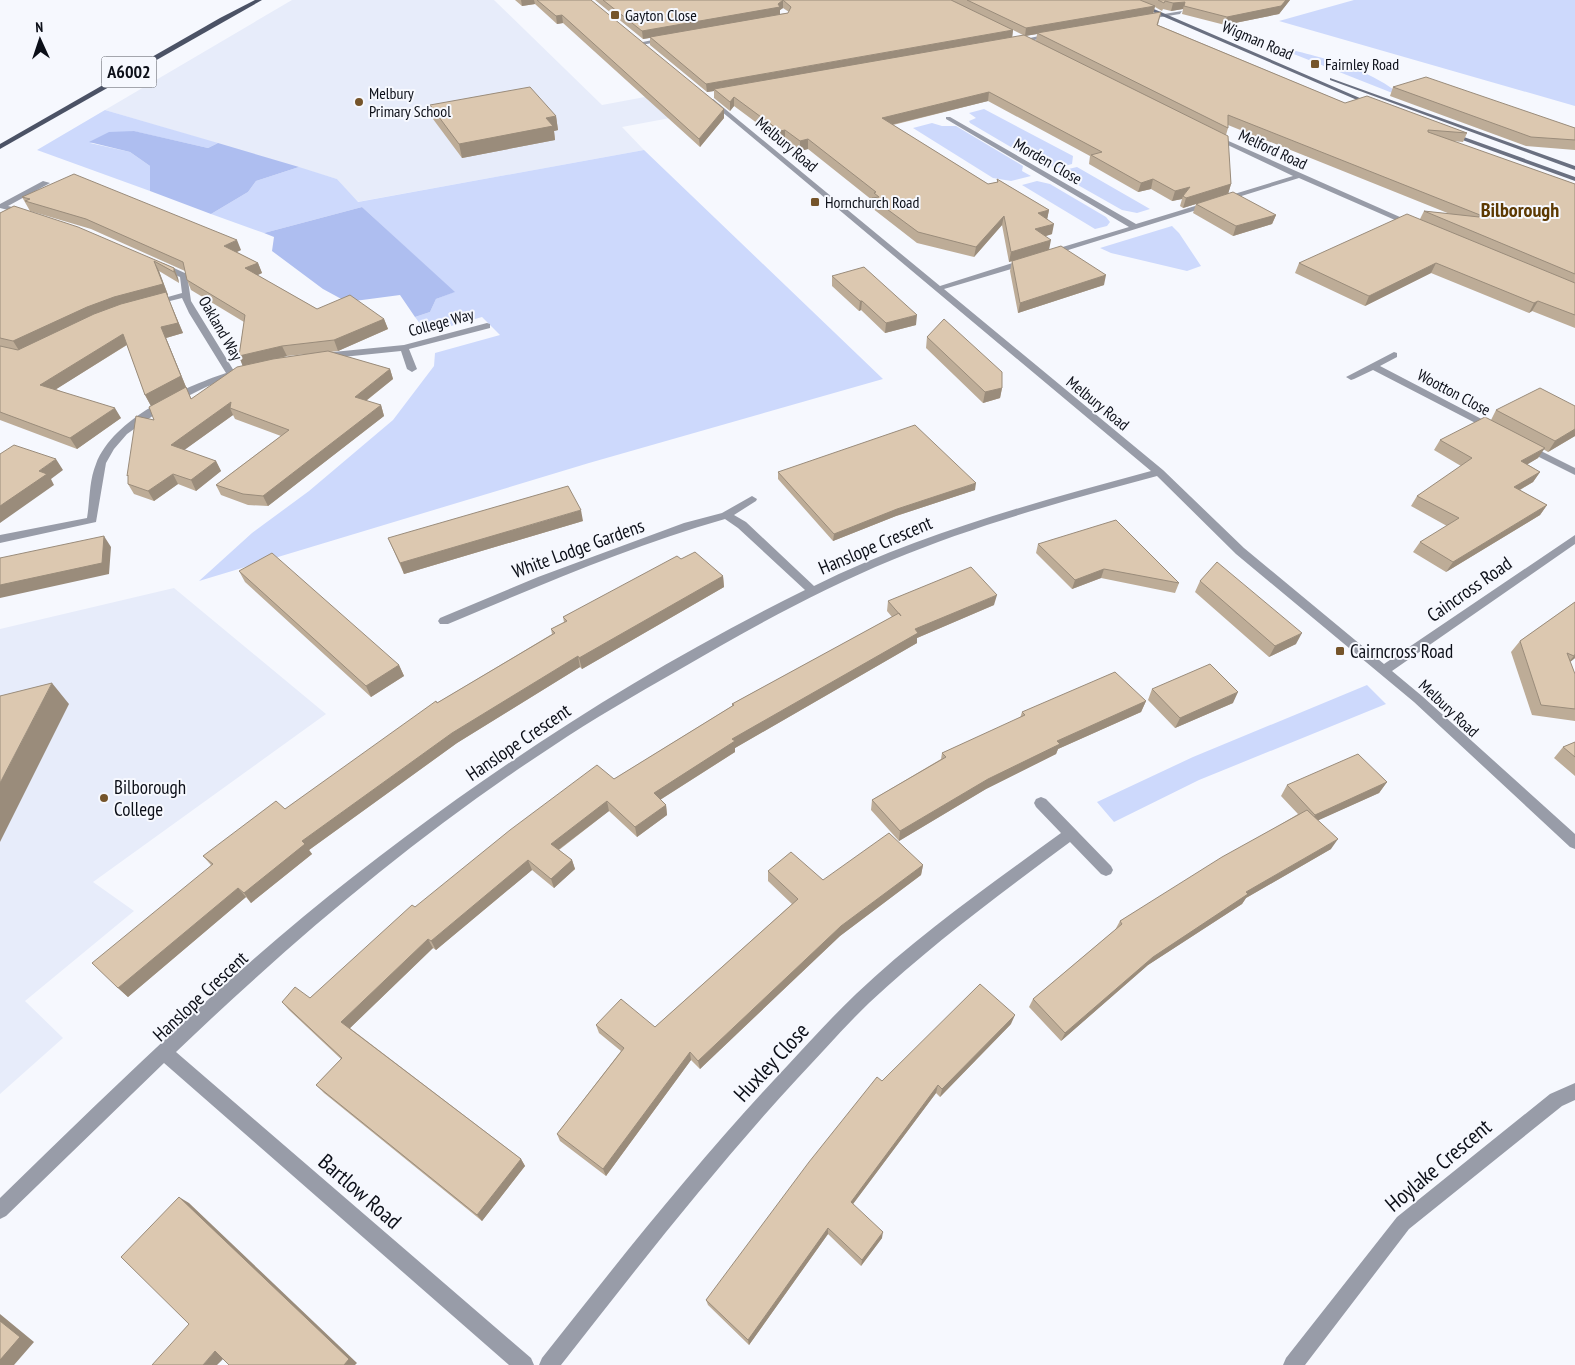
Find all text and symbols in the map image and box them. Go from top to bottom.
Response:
place label: Gayton Close [625,5,697,25]
marker: Gayton Close [609,9,621,21]
north arrow [15,15,65,65]
street label: Wigman Road [1219,16,1297,64]
text: N [35,18,44,36]
place label: Fairnley Road [1325,54,1399,74]
road number: A6002 [102,56,156,88]
marker: Fairnley Road [1309,58,1321,70]
place label: Melbury Primary School [369,83,451,121]
marker: Melbury Primary School [353,96,365,108]
street label: Melbury Road [752,112,822,176]
street label: Melford Road [1235,124,1311,174]
street label: Morden Close [1010,133,1086,189]
place label: Hornchurch Road [825,192,919,212]
marker: Hornchurch Road [809,196,821,208]
district label: Bilborough [1481,197,1559,223]
street label: Oakland Way [195,292,247,364]
street label: College Way [406,304,476,340]
street label: Wootton Close [1414,364,1494,420]
street label: Melbury Road [1063,372,1134,434]
street label: Hanslope Crescent [815,510,936,580]
street label: White Lodge Gardens [509,513,647,583]
street label: Caincross Road [1422,551,1516,627]
place label: Cairncross Road [1350,639,1453,663]
marker: Cairncross Road [1334,645,1346,657]
street label: Melbury Road [1415,675,1483,741]
street label: Hanslope Crescent [461,698,576,786]
place label: Bilborough College [114,775,186,821]
marker: Bilborough College [98,792,110,804]
street label: Hanslope Crescent [148,945,253,1046]
street label: Huxley Close [727,1017,815,1107]
street label: Hoylake Crescent [1379,1113,1497,1217]
street label: Bartlow Road [313,1147,407,1235]

